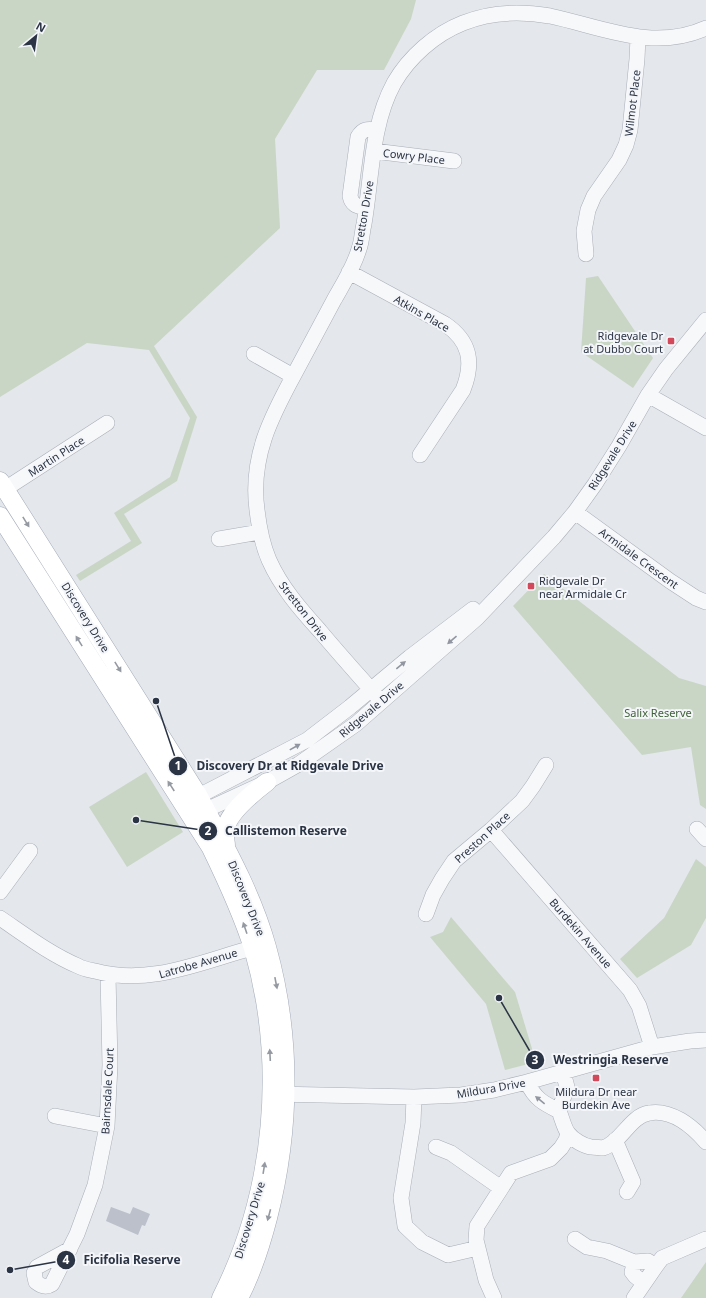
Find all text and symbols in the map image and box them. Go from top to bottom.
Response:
north arrow [16,16,56,56]
text: N [34,18,49,36]
street label: Wilmot Place [620,69,644,137]
street label: Cowry Place [382,145,446,167]
street label: Stretton Drive [349,179,377,253]
street label: Atkins Place [391,291,453,335]
place label: Ridgevale Dr at Dubbo Court [583,328,663,356]
marker: Ridgevale Dr at Dubbo Court [666,336,676,346]
street label: Ridgevale Drive [584,417,640,493]
street label: Martin Place [25,432,87,480]
one-way arrow [22,516,29,528]
street label: Armidale Crescent [596,524,682,592]
place label: Ridgevale Dr near Armidale Cr [539,573,627,601]
street label: Stretton Drive [276,578,332,644]
street label: Discovery Drive [58,579,114,655]
marker: Ridgevale Dr near Armidale Cr [526,581,536,591]
one-way arrow [447,635,457,644]
one-way arrow [75,636,83,646]
one-way arrow [396,660,407,669]
one-way arrow [114,662,122,672]
street label: Ridgevale Drive [336,678,406,740]
park label: Salix Reserve [624,705,692,720]
one-way arrow [290,743,301,750]
callout: Discovery Dr at Ridgevale Drive [168,754,392,778]
text: 1 [175,757,181,774]
text: Discovery Dr at Ridgevale Drive [196,757,384,774]
one-way arrow [167,781,175,791]
street label: Preston Place [451,808,513,866]
callout: Callistemon Reserve [198,819,355,843]
text: 2 [205,822,212,839]
text: Callistemon Reserve [225,822,347,839]
street label: Discovery Drive [225,858,269,938]
street label: Burdekin Avenue [546,895,616,971]
one-way arrow [242,921,248,933]
street label: Latrobe Avenue [157,945,239,981]
one-way arrow [273,977,279,989]
street label: Bairnsdale Court [97,1047,117,1135]
one-way arrow [267,1048,273,1061]
callout: Westringia Reserve [525,1048,676,1072]
text: 3 [532,1051,539,1068]
text: Westringia Reserve [553,1051,669,1068]
marker: Mildura Dr near Burdekin Ave [591,1073,601,1083]
street label: Mildura Drive [455,1075,527,1101]
place label: Mildura Dr near Burdekin Ave [555,1084,637,1112]
one-way arrow [534,1095,545,1104]
one-way arrow [261,1162,267,1174]
street label: Discovery Drive [230,1180,268,1260]
one-way arrow [265,1209,271,1222]
callout: Ficifolia Reserve [56,1248,189,1272]
text: 4 [63,1251,70,1268]
text: Ficifolia Reserve [83,1251,181,1268]

